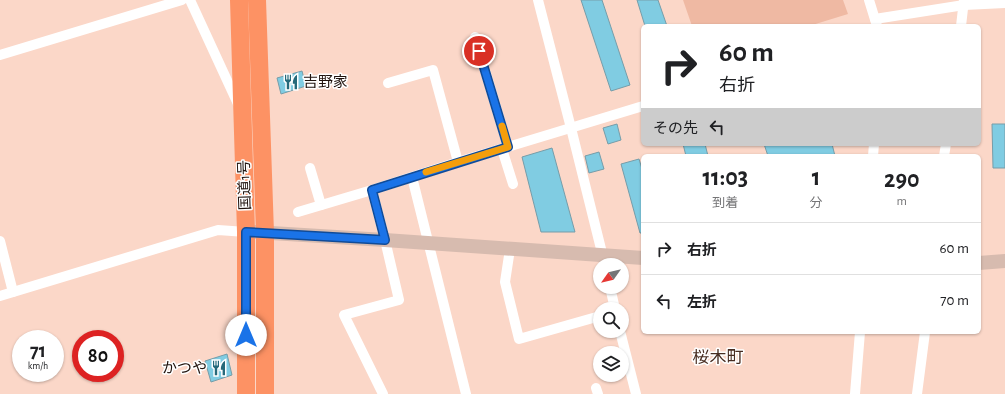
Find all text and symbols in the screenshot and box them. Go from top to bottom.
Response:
pin [462,34,496,68]
text: 60 m [719,39,774,67]
icon: arrive [468,40,490,62]
icon: right [653,40,705,92]
restaurant icon: 吉野家 [282,73,300,91]
place label: 吉野家 [303,74,348,90]
text: 右折 [719,77,755,95]
icon: left [706,116,728,138]
text: その先 [653,121,698,136]
street label: 国道1号 [236,160,253,210]
text: 11:03 [702,166,748,190]
text: 1 [812,166,820,190]
text: 290 [884,168,920,192]
text: m [897,195,907,208]
text: 到着 [712,197,738,210]
text: 分 [810,197,823,210]
icon: right [653,238,675,260]
text: 60 m [940,241,969,256]
text: 右折 [687,243,717,258]
north arrow [593,258,629,294]
map controls [593,258,629,382]
icon: left [653,290,675,312]
text: 70 m [940,293,969,308]
text: 左折 [687,295,717,310]
button: search [593,302,629,338]
position arrow [225,314,267,356]
speed limit sign: 80 [72,330,124,382]
text: 71 [30,341,46,361]
button: layers [593,346,629,382]
district label: 桜木町 [693,349,744,366]
restaurant icon: かつや [210,359,228,377]
place label: かつや [162,360,207,376]
text: km/h [28,361,48,371]

